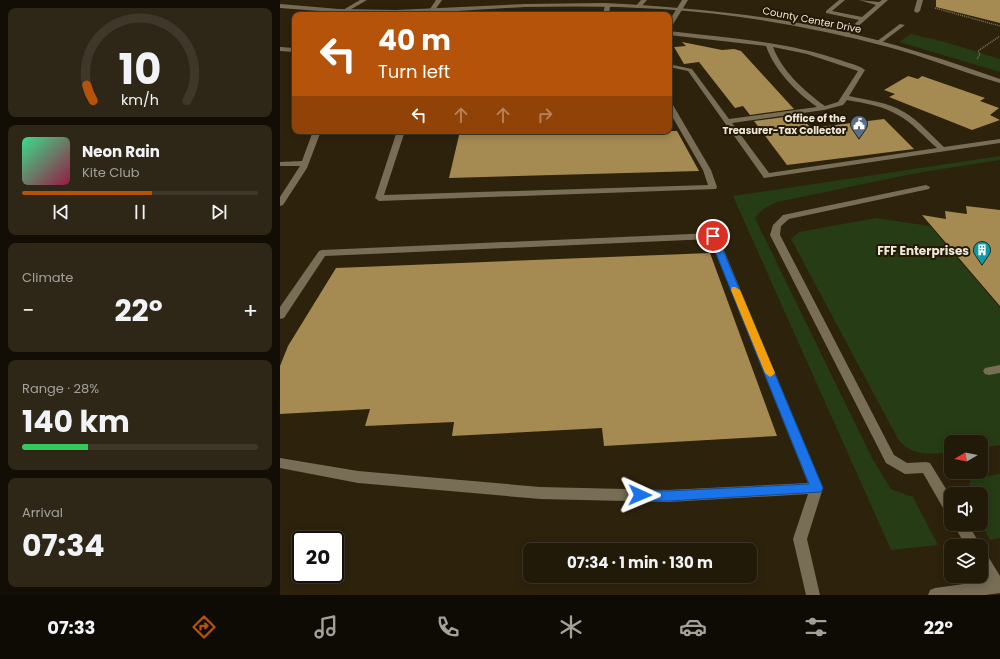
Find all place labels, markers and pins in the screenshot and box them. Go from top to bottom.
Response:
place label: Office of the Treasurer-Tax Collector [723,111,847,138]
public building icon: Office of the Treasurer-Tax Collector [849,114,869,139]
pin [696,219,730,253]
building icon: FFF Enterprises [972,240,992,265]
place label: FFF Enterprises [877,242,969,259]

